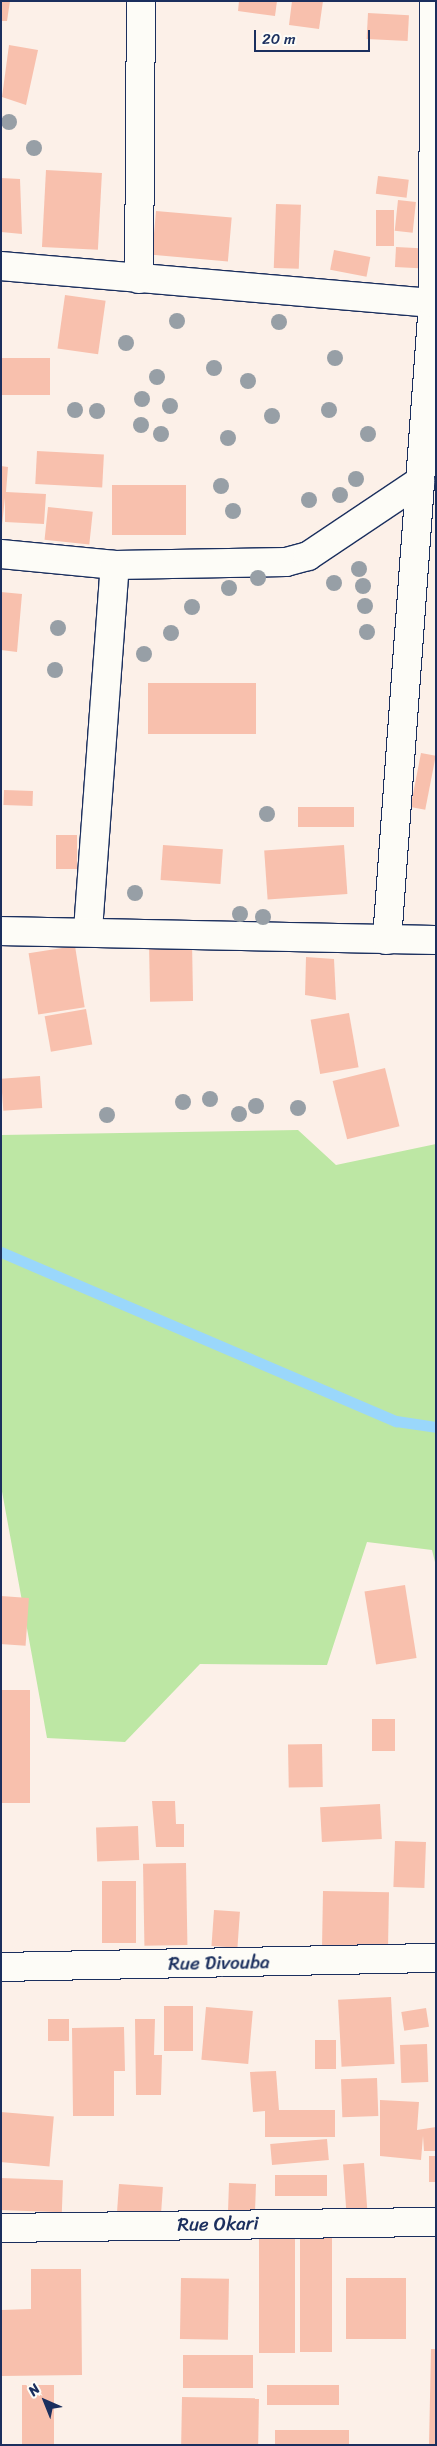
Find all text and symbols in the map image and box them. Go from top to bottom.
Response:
scale bar [257,20,373,52]
text: 20 m [262,26,296,52]
street label: Rue Divouba [168,1951,270,1975]
street label: Rue Okari [177,2212,259,2236]
north arrow [20,2376,70,2426]
text: N [22,2377,46,2402]

